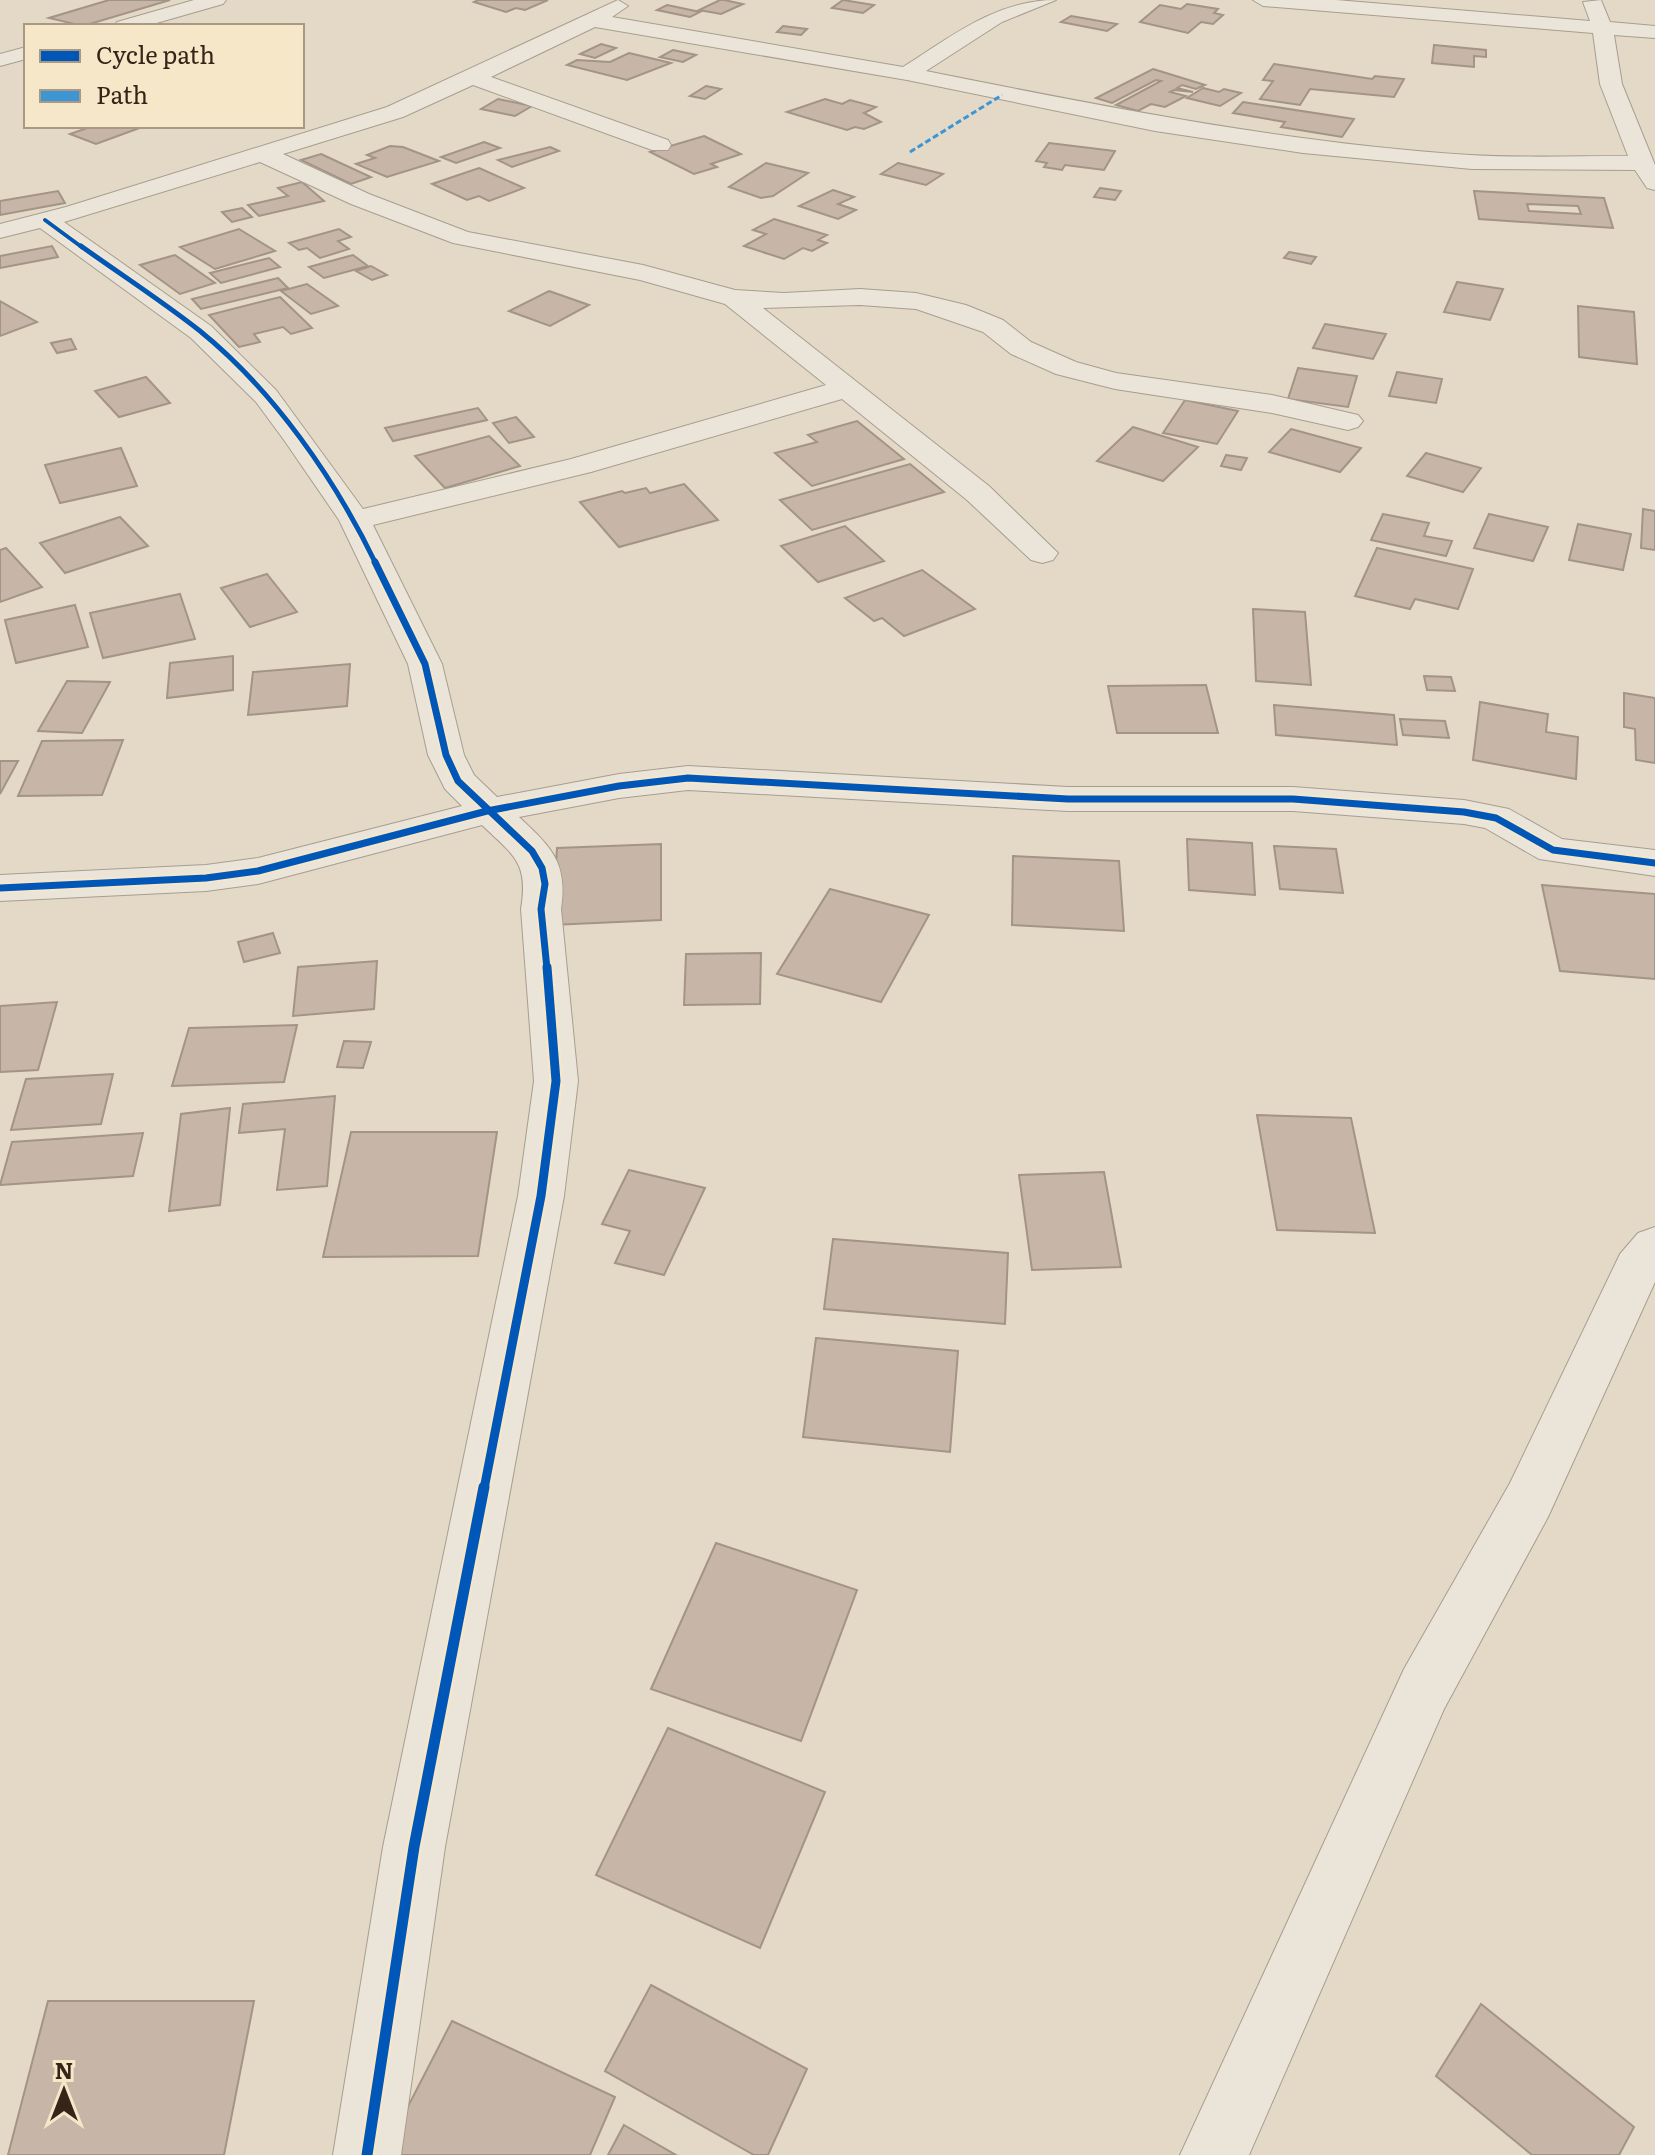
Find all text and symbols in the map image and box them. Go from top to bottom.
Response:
legend [24,24,304,128]
text: Cycle path [96,36,215,71]
text: Path [96,76,148,111]
north arrow [24,2051,104,2131]
text: N [55,2053,73,2086]

